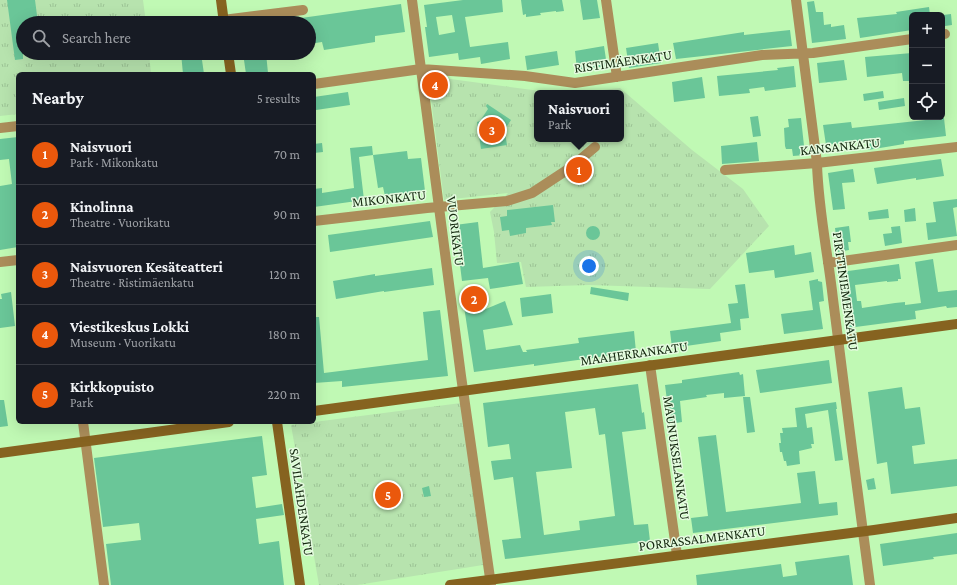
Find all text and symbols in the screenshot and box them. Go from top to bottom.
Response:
map controls [909,12,945,120]
button: + [909,12,945,48]
search box [16,16,316,60]
icon: search [30,27,52,49]
text: Search here [62,30,131,46]
street label: RISTIMÄENKATU [573,46,673,76]
button: − [909,48,945,84]
pin: 4 [422,70,448,100]
button: locate [909,84,945,120]
text: Nearby [32,89,84,108]
popup [534,90,624,142]
text: 5 results [257,91,300,106]
text: Naisvuori [548,101,610,117]
pin: 3 [479,115,505,145]
text: Park [548,117,571,132]
street label: KANSANKATU [799,134,881,158]
text: Naisvuori [70,139,132,155]
text: 1 [43,147,47,162]
text: 70 m [274,147,300,162]
text: Park · Mikonkatu [70,155,158,170]
pin: 1 [566,155,592,185]
street label: MIKONKATU [351,186,427,210]
street label: VUORIKATU [444,195,468,267]
text: Kinolinna [70,199,134,215]
text: 2 [42,207,48,222]
text: 90 m [273,207,300,222]
text: Theatre · Vuorikatu [70,215,170,230]
street label: PIRTTINIEMENKATU [830,231,862,351]
your location [579,256,599,276]
text: Naisvuoren Kesäteatteri [70,259,223,275]
text: 3 [42,267,48,282]
text: 120 m [269,267,300,282]
text: Theatre · Ristimäenkatu [70,275,194,290]
pin: 2 [461,284,487,314]
text: Viestikeskus Lokki [70,319,189,335]
text: 4 [41,327,49,342]
text: 180 m [268,327,300,342]
text: Museum · Vuorikatu [70,335,176,350]
street label: MAAHERRANKATU [579,338,689,368]
text: Kirkkopuisto [70,379,154,395]
text: 5 [42,387,48,402]
text: 220 m [267,387,300,402]
text: Park [70,395,93,410]
street label: MAUNUKSELANKATU [660,395,694,521]
street label: SAVILAHDENKATU [287,447,317,557]
pin: 5 [375,480,401,510]
street label: PORRASSALMENKATU [638,522,766,554]

